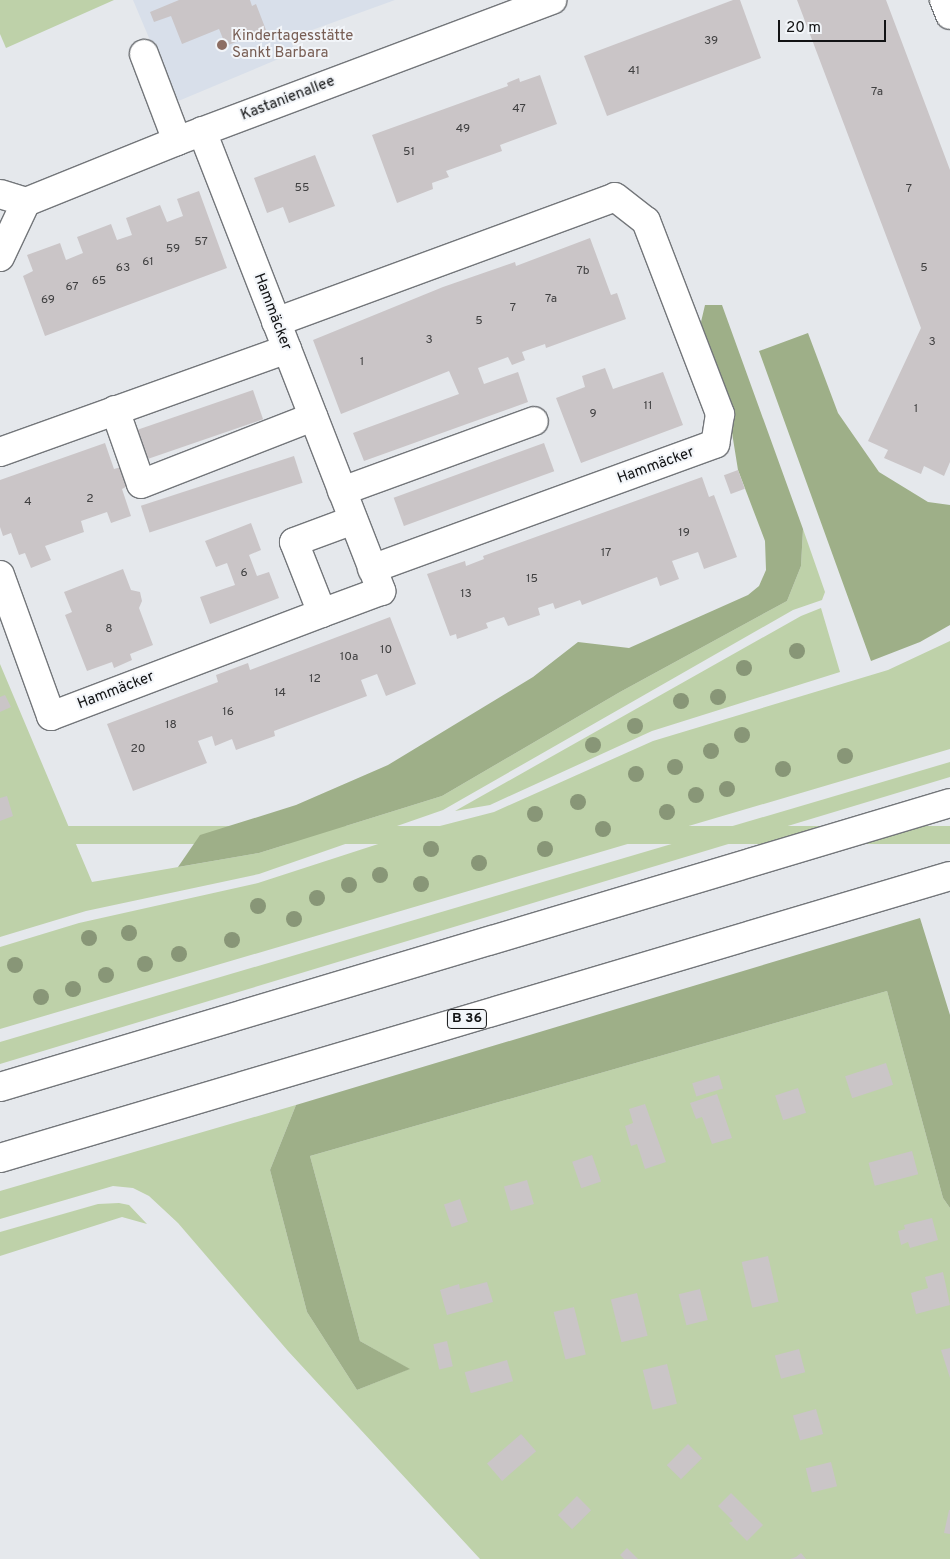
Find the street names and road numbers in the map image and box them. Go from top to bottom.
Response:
street label: Kastanienallee [238,73,338,125]
street label: Hammäcker [249,271,295,353]
street label: Hammäcker [615,444,697,488]
street label: Hammäcker [75,668,157,714]
road number: B 36 [446,1008,488,1030]

